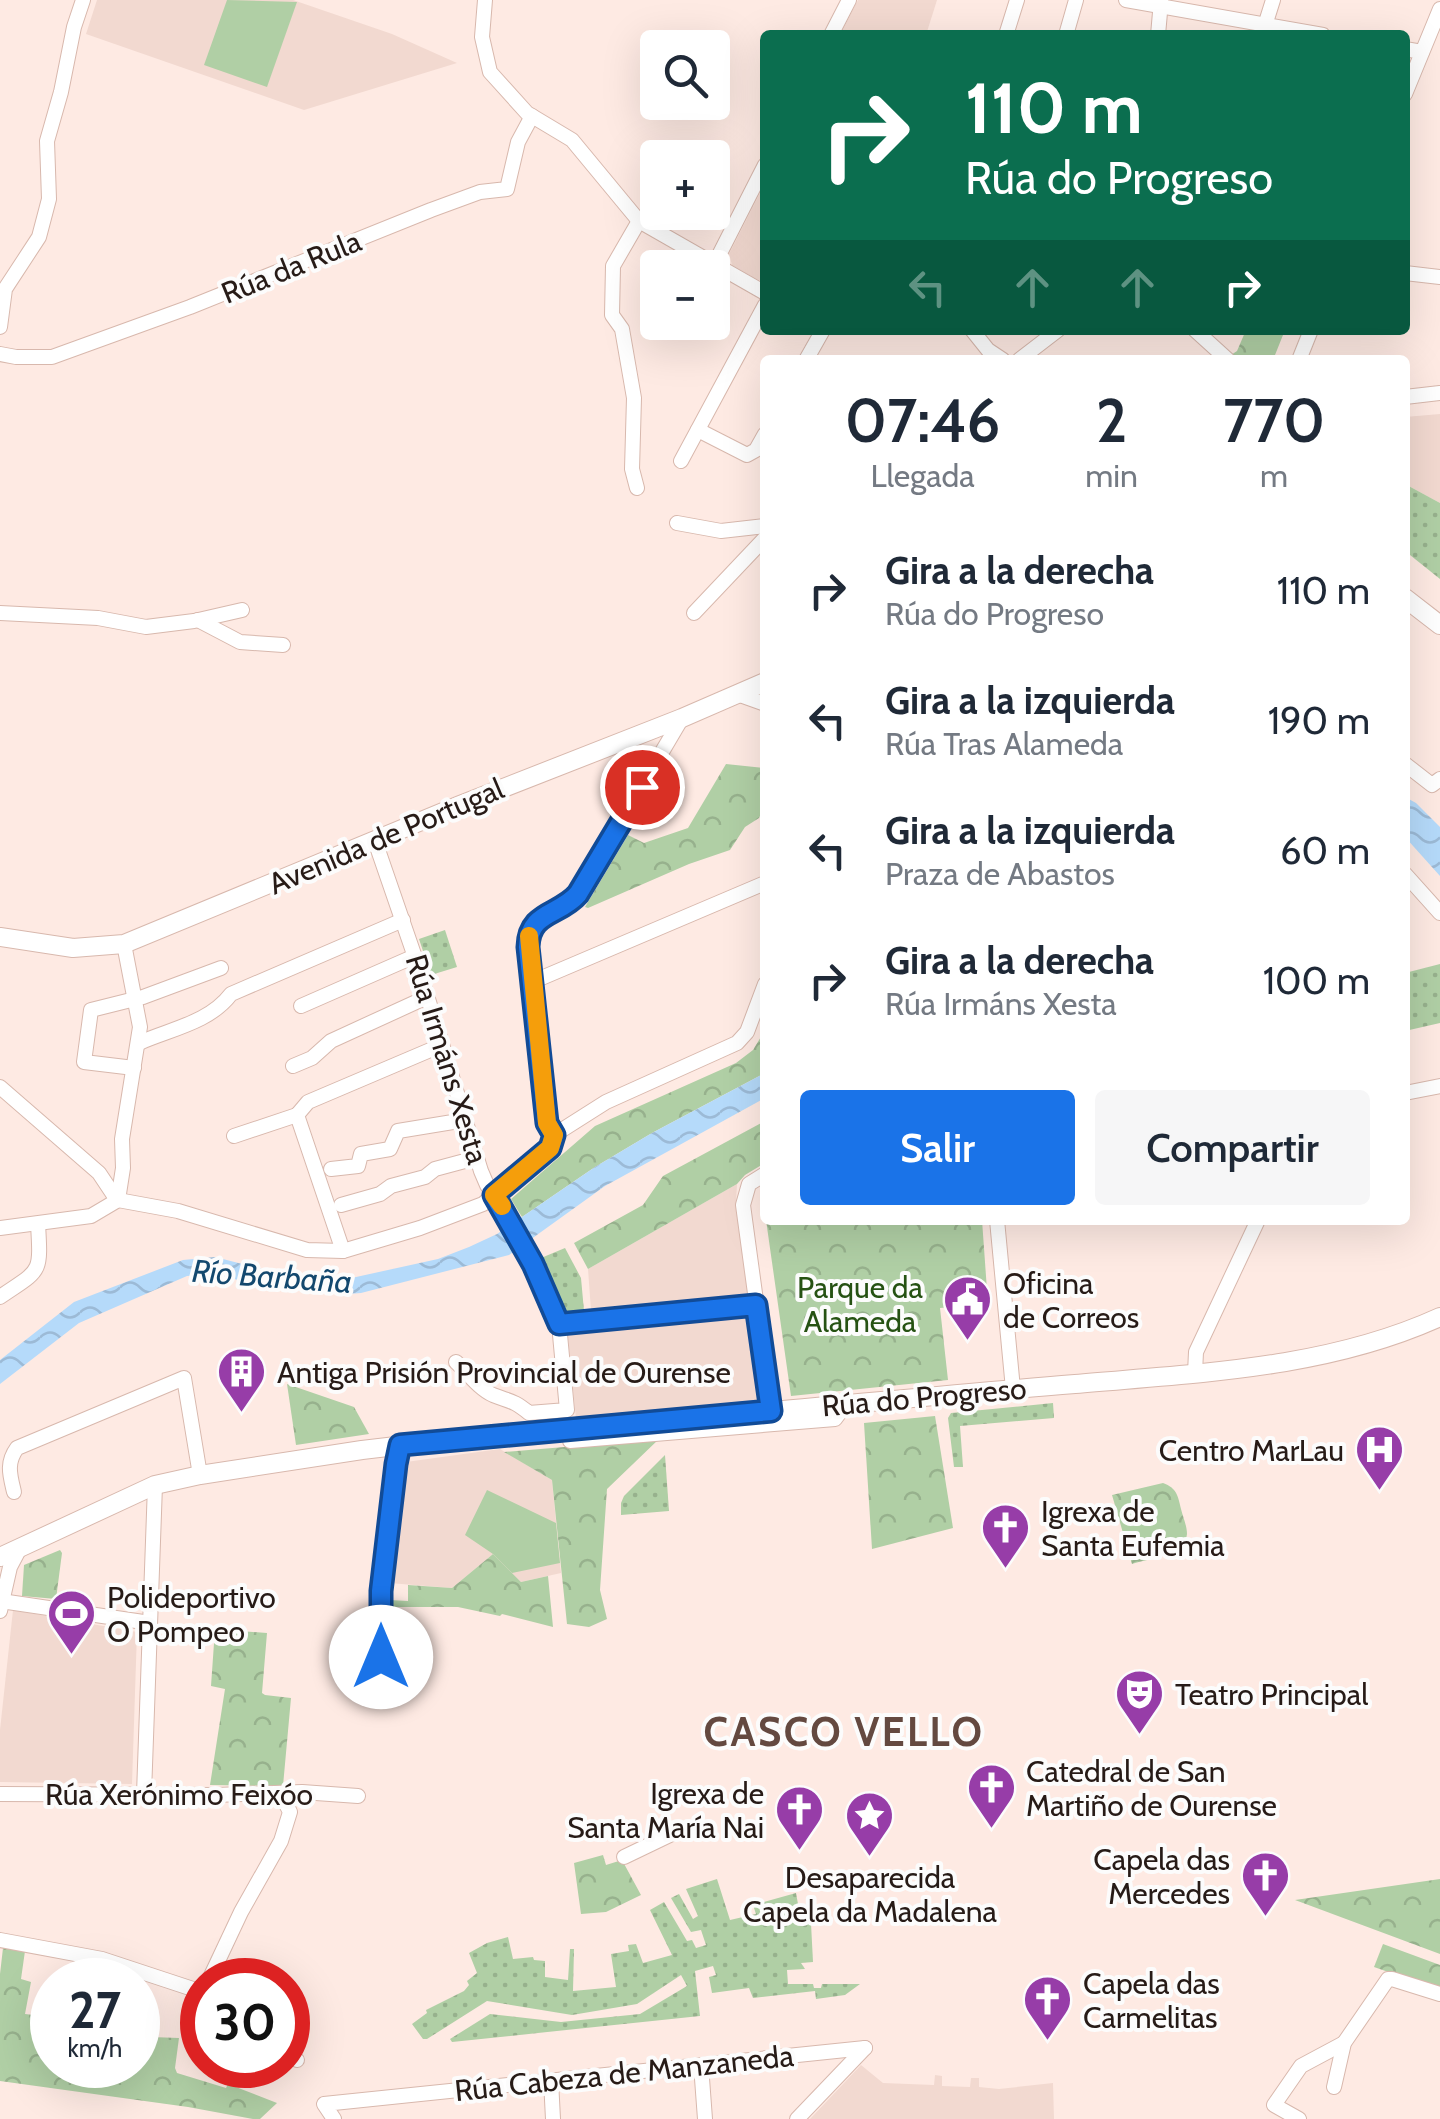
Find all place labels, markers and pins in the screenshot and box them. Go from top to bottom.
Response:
pin [600,745,685,830]
place label: Oficina de Correos [1003,1265,1139,1336]
public building icon: Oficina de Correos [942,1274,994,1342]
building icon: Antiga Prisión Provincial de Ourense [216,1346,268,1414]
place label: Antiga Prisión Provincial de Ourense [277,1354,731,1391]
hospital icon: Centro MarLau [1353,1424,1405,1492]
place label: Centro MarLau [1159,1432,1344,1469]
place label: Igrexa de Santa Eufemia [1041,1493,1225,1564]
church icon: Igrexa de Santa Eufemia [980,1502,1032,1570]
place label: Polideportivo O Pompeo [107,1579,276,1650]
sports icon: Polideportivo O Pompeo [46,1588,98,1656]
theatre icon: Teatro Principal [1114,1668,1166,1736]
place label: Teatro Principal [1175,1676,1368,1713]
place label: Catedral de San Martiño de Ourense [1026,1753,1277,1824]
church icon: Catedral de San Martiño de Ourense [965,1762,1017,1830]
place label: Igrexa de Santa María Nai [567,1775,764,1846]
church icon: Igrexa de Santa María Nai [773,1784,825,1852]
place icon: Desaparecida Capela da Madalena [844,1790,896,1858]
place label: Capela das Mercedes [1093,1841,1230,1912]
church icon: Capela das Mercedes [1239,1850,1291,1918]
place label: Desaparecida Capela da Madalena [743,1859,998,1930]
place label: Capela das Carmelitas [1083,1965,1220,2036]
church icon: Capela das Carmelitas [1022,1974,1074,2042]

